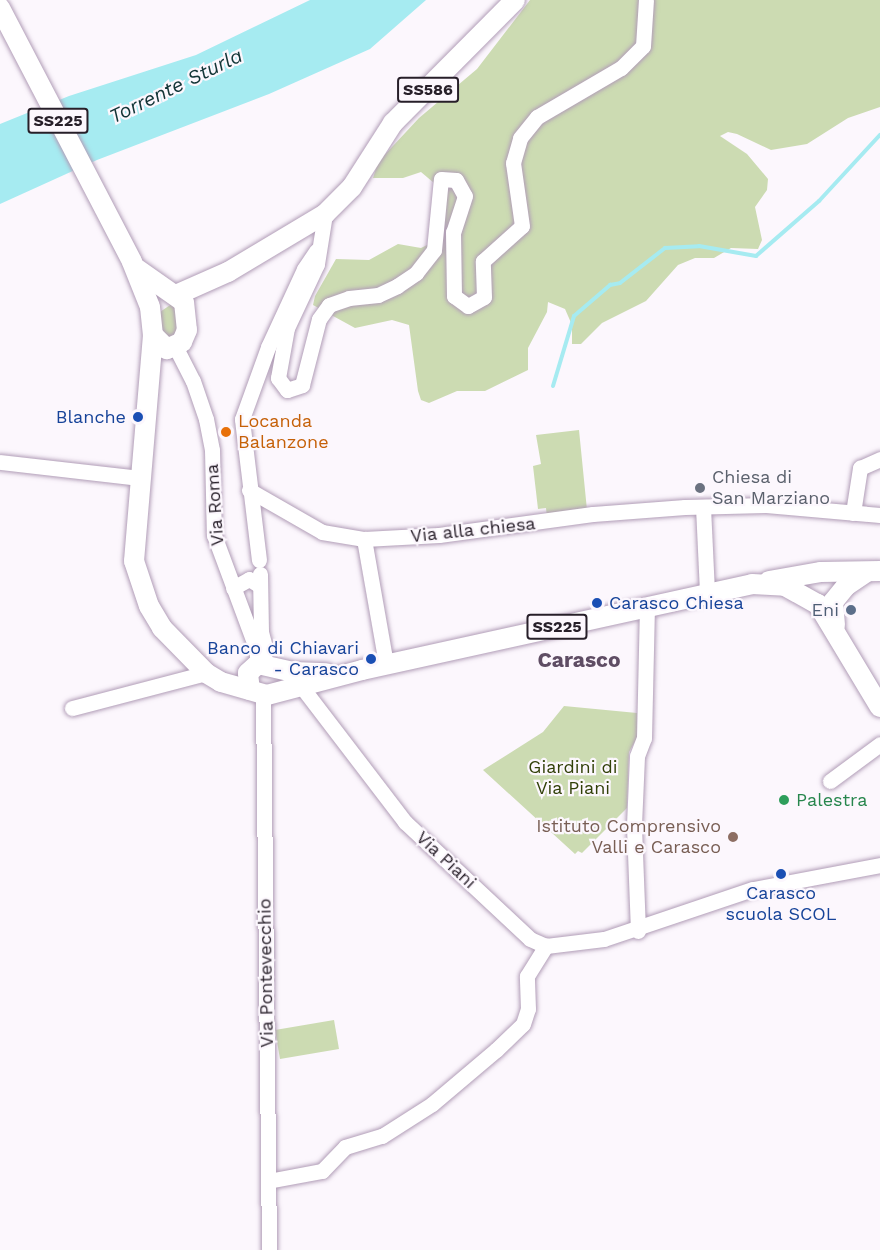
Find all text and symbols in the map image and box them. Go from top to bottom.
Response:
water label: Torrente Sturla [105,43,247,129]
road number: SS586 [396,77,460,103]
road number: SS225 [26,108,90,134]
place label: Blanche [56,406,126,428]
marker: Blanche [131,410,145,424]
place label: Locanda Balanzone [238,411,329,454]
marker: Locanda Balanzone [219,425,233,439]
street label: Via Roma [201,463,229,547]
place label: Chiesa di San Marziano [712,467,830,510]
marker: Chiesa di San Marziano [693,481,707,495]
street label: Via alla chiesa [409,513,537,547]
place label: Carasco Chiesa [609,592,744,614]
marker: Carasco Chiesa [590,596,604,610]
place label: Eni [812,599,839,621]
marker: Eni [844,603,858,617]
road number: SS225 [526,614,588,640]
place label: Banco di Chiavari - Carasco [207,638,359,680]
district label: Carasco [537,647,621,673]
marker: Banco di Chiavari - Carasco [364,652,378,666]
park label: Giardini di Via Piani [528,757,618,800]
place label: Palestra [796,789,867,811]
marker: Palestra [777,793,791,807]
place label: Istituto Comprensivo Valli e Carasco [536,816,721,858]
street label: Via Piani [411,827,481,893]
marker: Istituto Comprensivo Valli e Carasco [726,830,740,844]
marker: Carasco scuola SCOL [774,867,788,881]
place label: Carasco scuola SCOL [725,883,837,926]
street label: Via Pontevecchio [254,898,278,1048]

